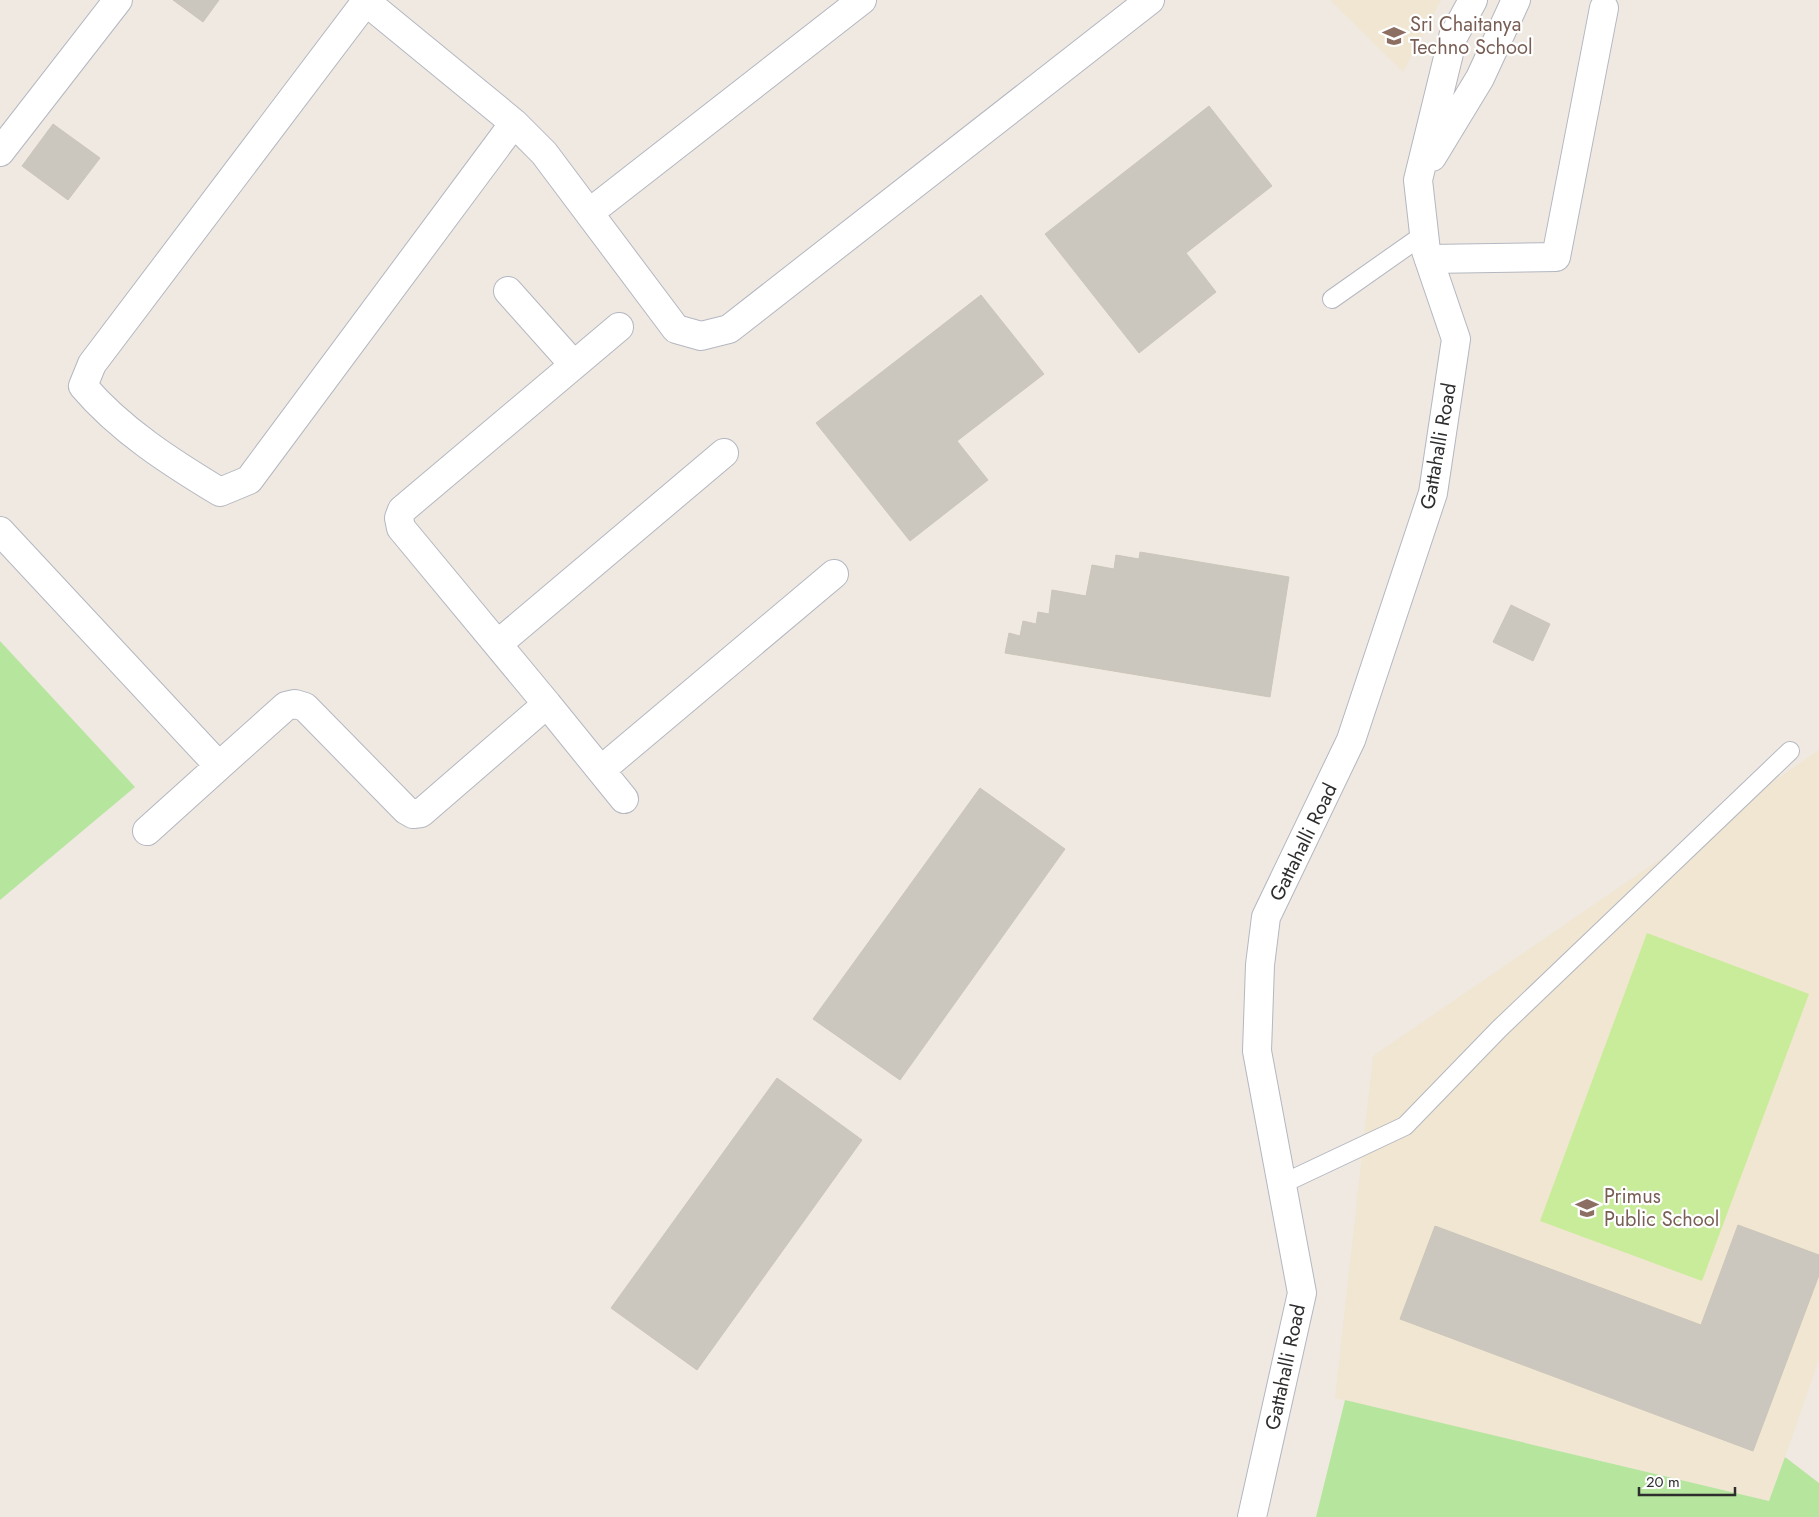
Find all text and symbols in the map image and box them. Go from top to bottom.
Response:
place label: Sri Chaitanya Techno School [1410,10,1533,62]
school or university icon: Sri Chaitanya Techno School [1381,23,1407,49]
street label: Gattahalli Road [1413,381,1464,512]
street label: Gattahalli Road [1262,778,1345,906]
place label: Primus Public School [1604,1182,1719,1234]
school or university icon: Primus Public School [1574,1195,1600,1221]
street label: Gattahalli Road [1258,1301,1313,1433]
scale bar [1639,1464,1735,1496]
text: 20 m [1646,1471,1680,1493]

